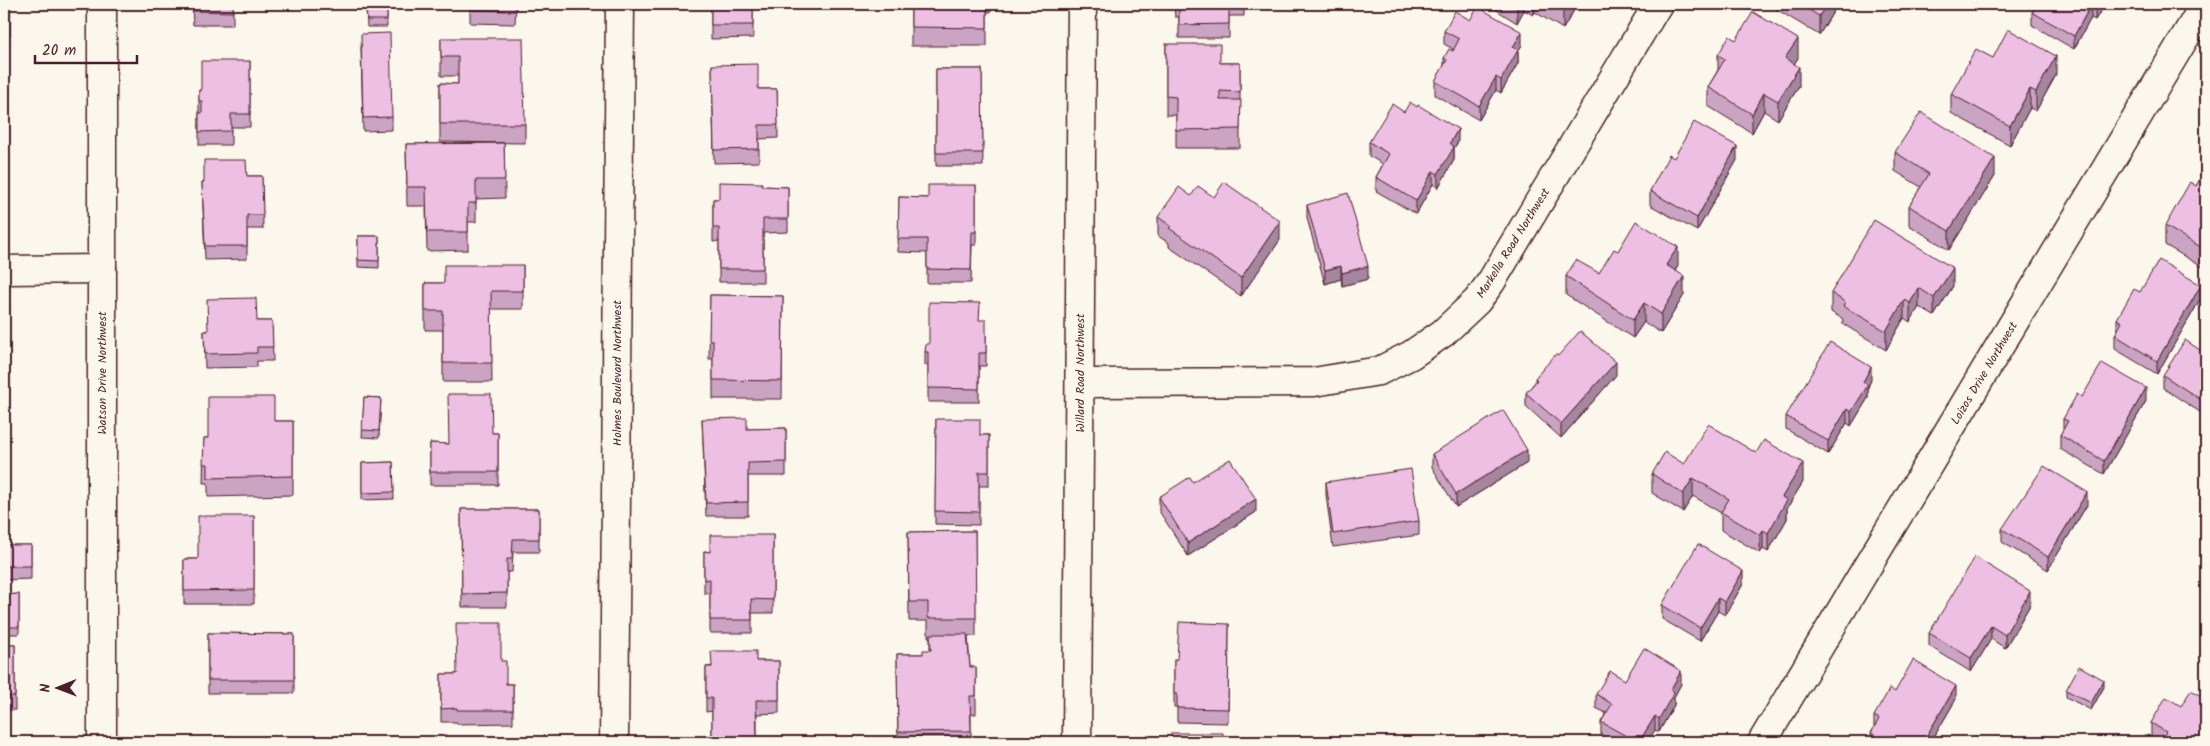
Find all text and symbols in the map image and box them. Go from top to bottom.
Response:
scale bar [35,32,138,64]
text: 20 m [42,39,76,63]
street label: Markella Road Northwest [1472,184,1555,302]
street label: Holmes Boulevard Northwest [608,300,627,446]
street label: Watson Drive Northwest [93,311,112,435]
street label: Willard Road Northwest [1071,313,1090,433]
street label: Loizos Drive Northwest [1946,318,2023,428]
north arrow [32,664,82,714]
text: N [35,683,57,693]

